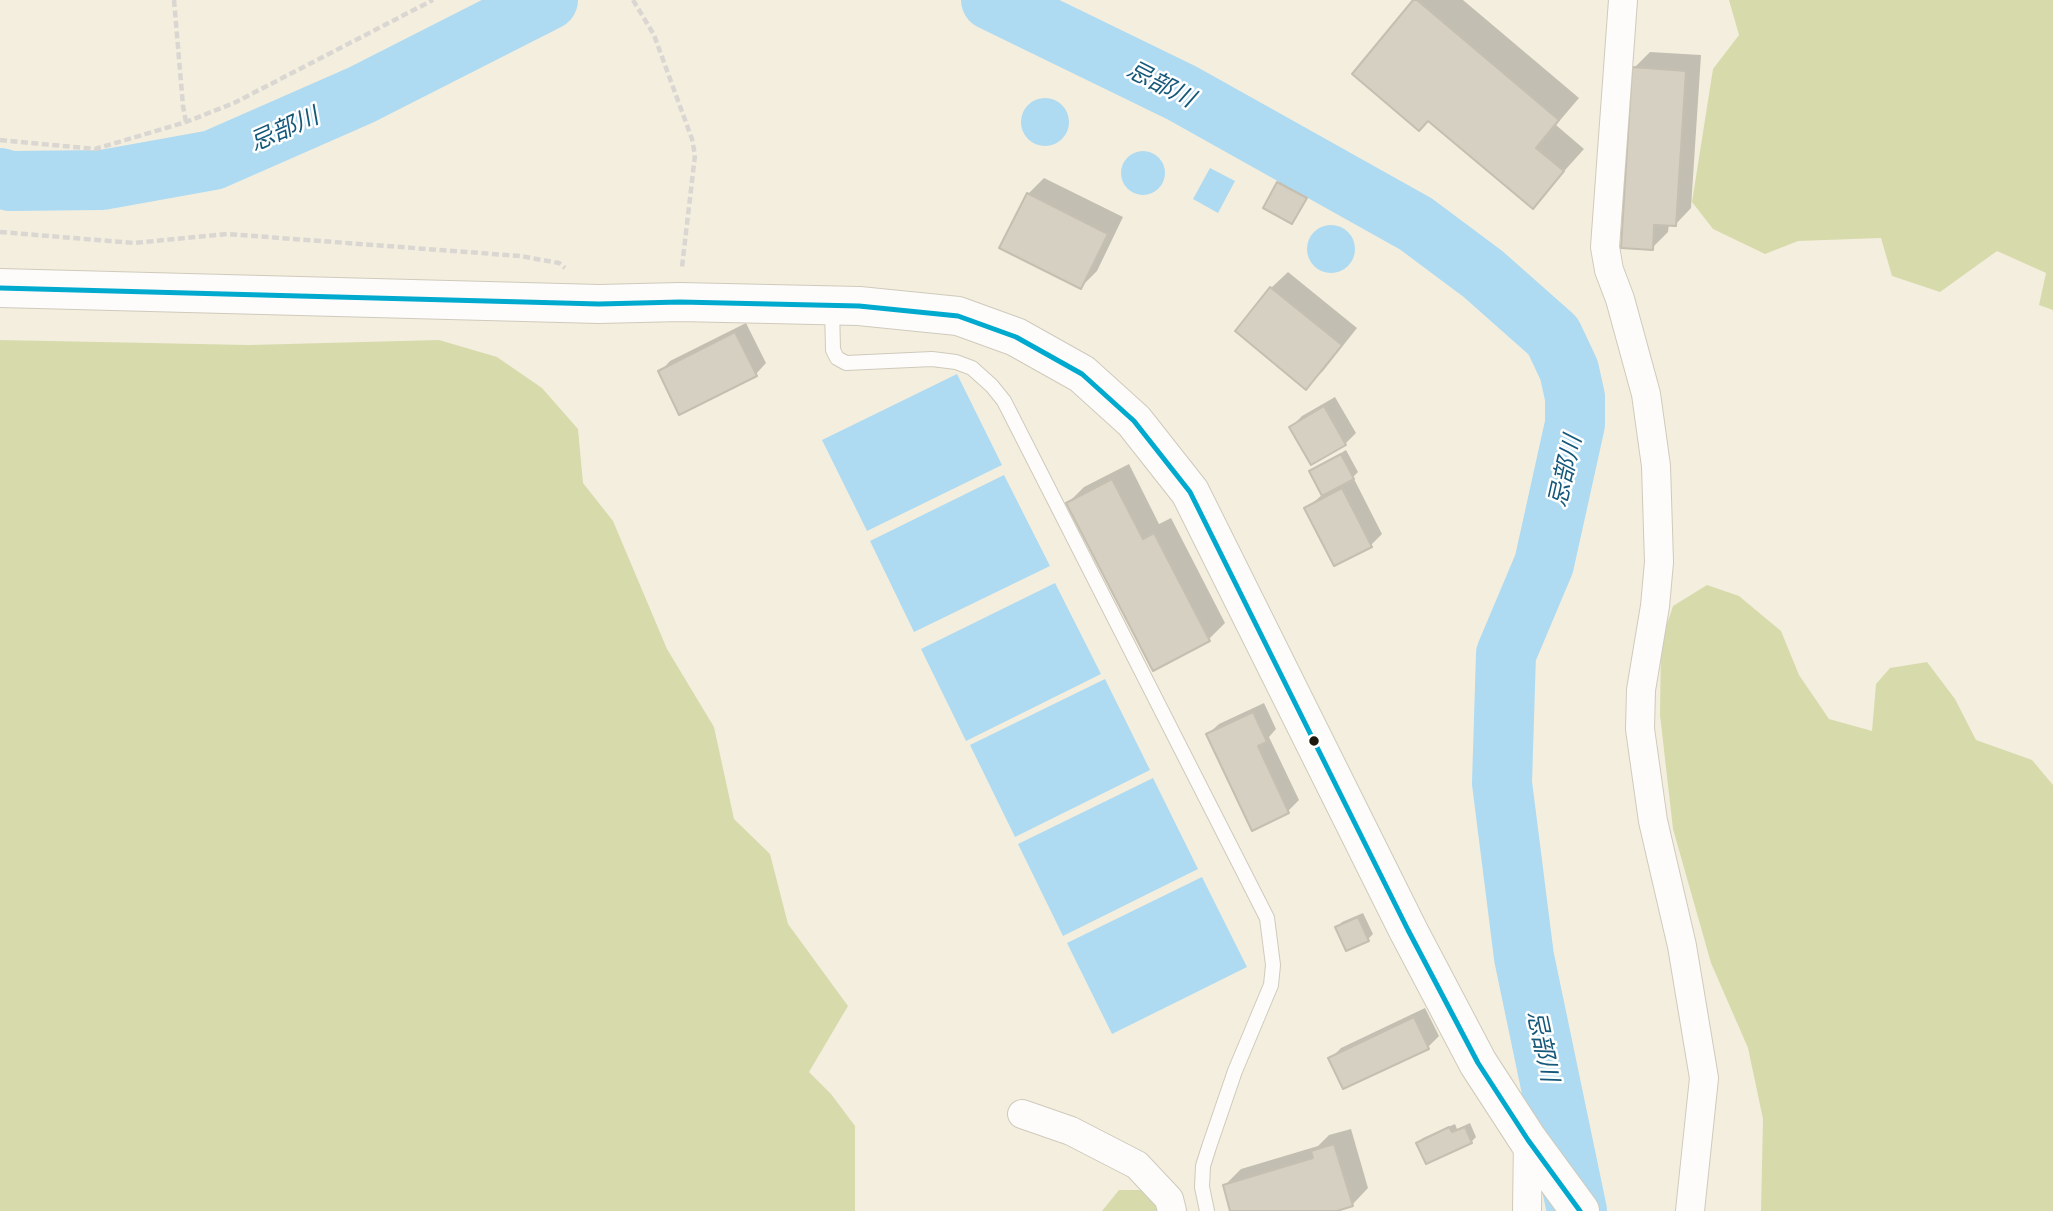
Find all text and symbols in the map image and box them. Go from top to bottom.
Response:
water label: 忌部川 [1122,55,1200,113]
water label: 忌部川 [245,101,323,157]
water label: 忌部川 [1543,433,1587,509]
unlabelled marker [1307,734,1321,748]
water label: 忌部川 [1521,1008,1565,1084]

